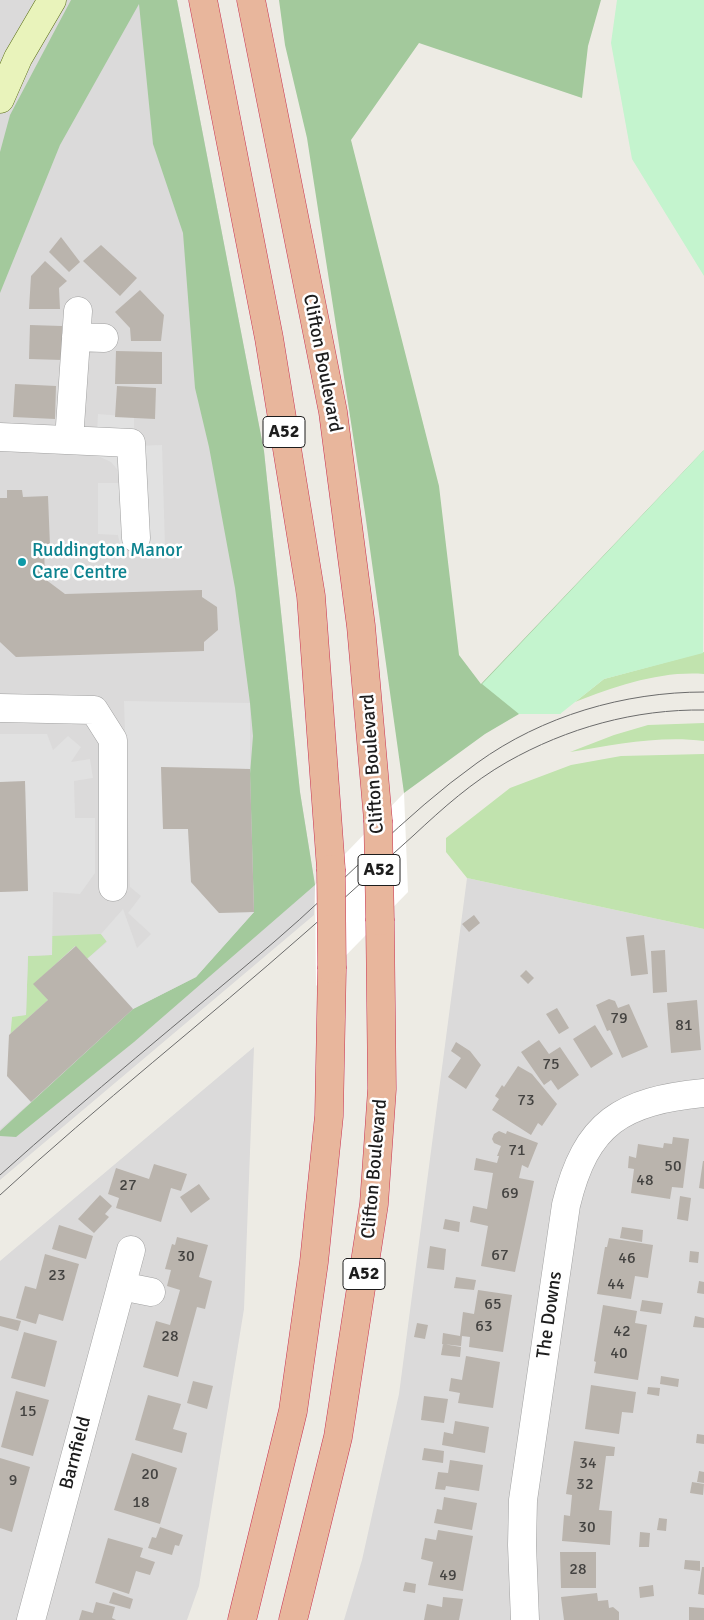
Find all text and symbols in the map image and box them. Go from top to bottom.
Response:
street label: Clifton Boulevard [297,292,347,434]
road number: A52 [263,417,305,448]
place label: Ruddington Manor Care Centre [32,540,182,584]
marker: Ruddington Manor Care Centre [16,556,28,568]
street label: Clifton Boulevard [357,693,389,835]
road number: A52 [358,854,400,886]
house number: 79 [610,1009,628,1029]
house number: 81 [675,1016,693,1036]
house number: 75 [542,1055,560,1075]
house number: 73 [517,1091,535,1111]
street label: Clifton Boulevard [358,1098,392,1240]
house number: 71 [508,1141,526,1161]
house number: 50 [664,1157,682,1177]
house number: 48 [636,1171,654,1191]
house number: 27 [119,1176,137,1196]
house number: 69 [501,1184,519,1204]
house number: 67 [491,1246,509,1266]
house number: 30 [177,1247,195,1267]
house number: 46 [618,1249,636,1269]
road number: A52 [343,1258,385,1290]
house number: 23 [48,1266,66,1286]
street label: The Downs [533,1270,567,1360]
house number: 44 [607,1275,625,1295]
house number: 65 [484,1295,502,1315]
house number: 63 [475,1317,493,1337]
house number: 42 [613,1322,631,1342]
house number: 28 [161,1327,179,1347]
house number: 40 [610,1344,628,1364]
house number: 15 [19,1402,37,1422]
street label: Barnfield [55,1414,97,1492]
house number: 34 [579,1454,597,1474]
house number: 20 [141,1465,159,1485]
house number: 9 [9,1471,17,1491]
house number: 32 [576,1475,594,1495]
house number: 18 [132,1493,150,1513]
house number: 30 [578,1518,596,1538]
house number: 28 [569,1560,587,1580]
house number: 49 [439,1566,457,1586]

